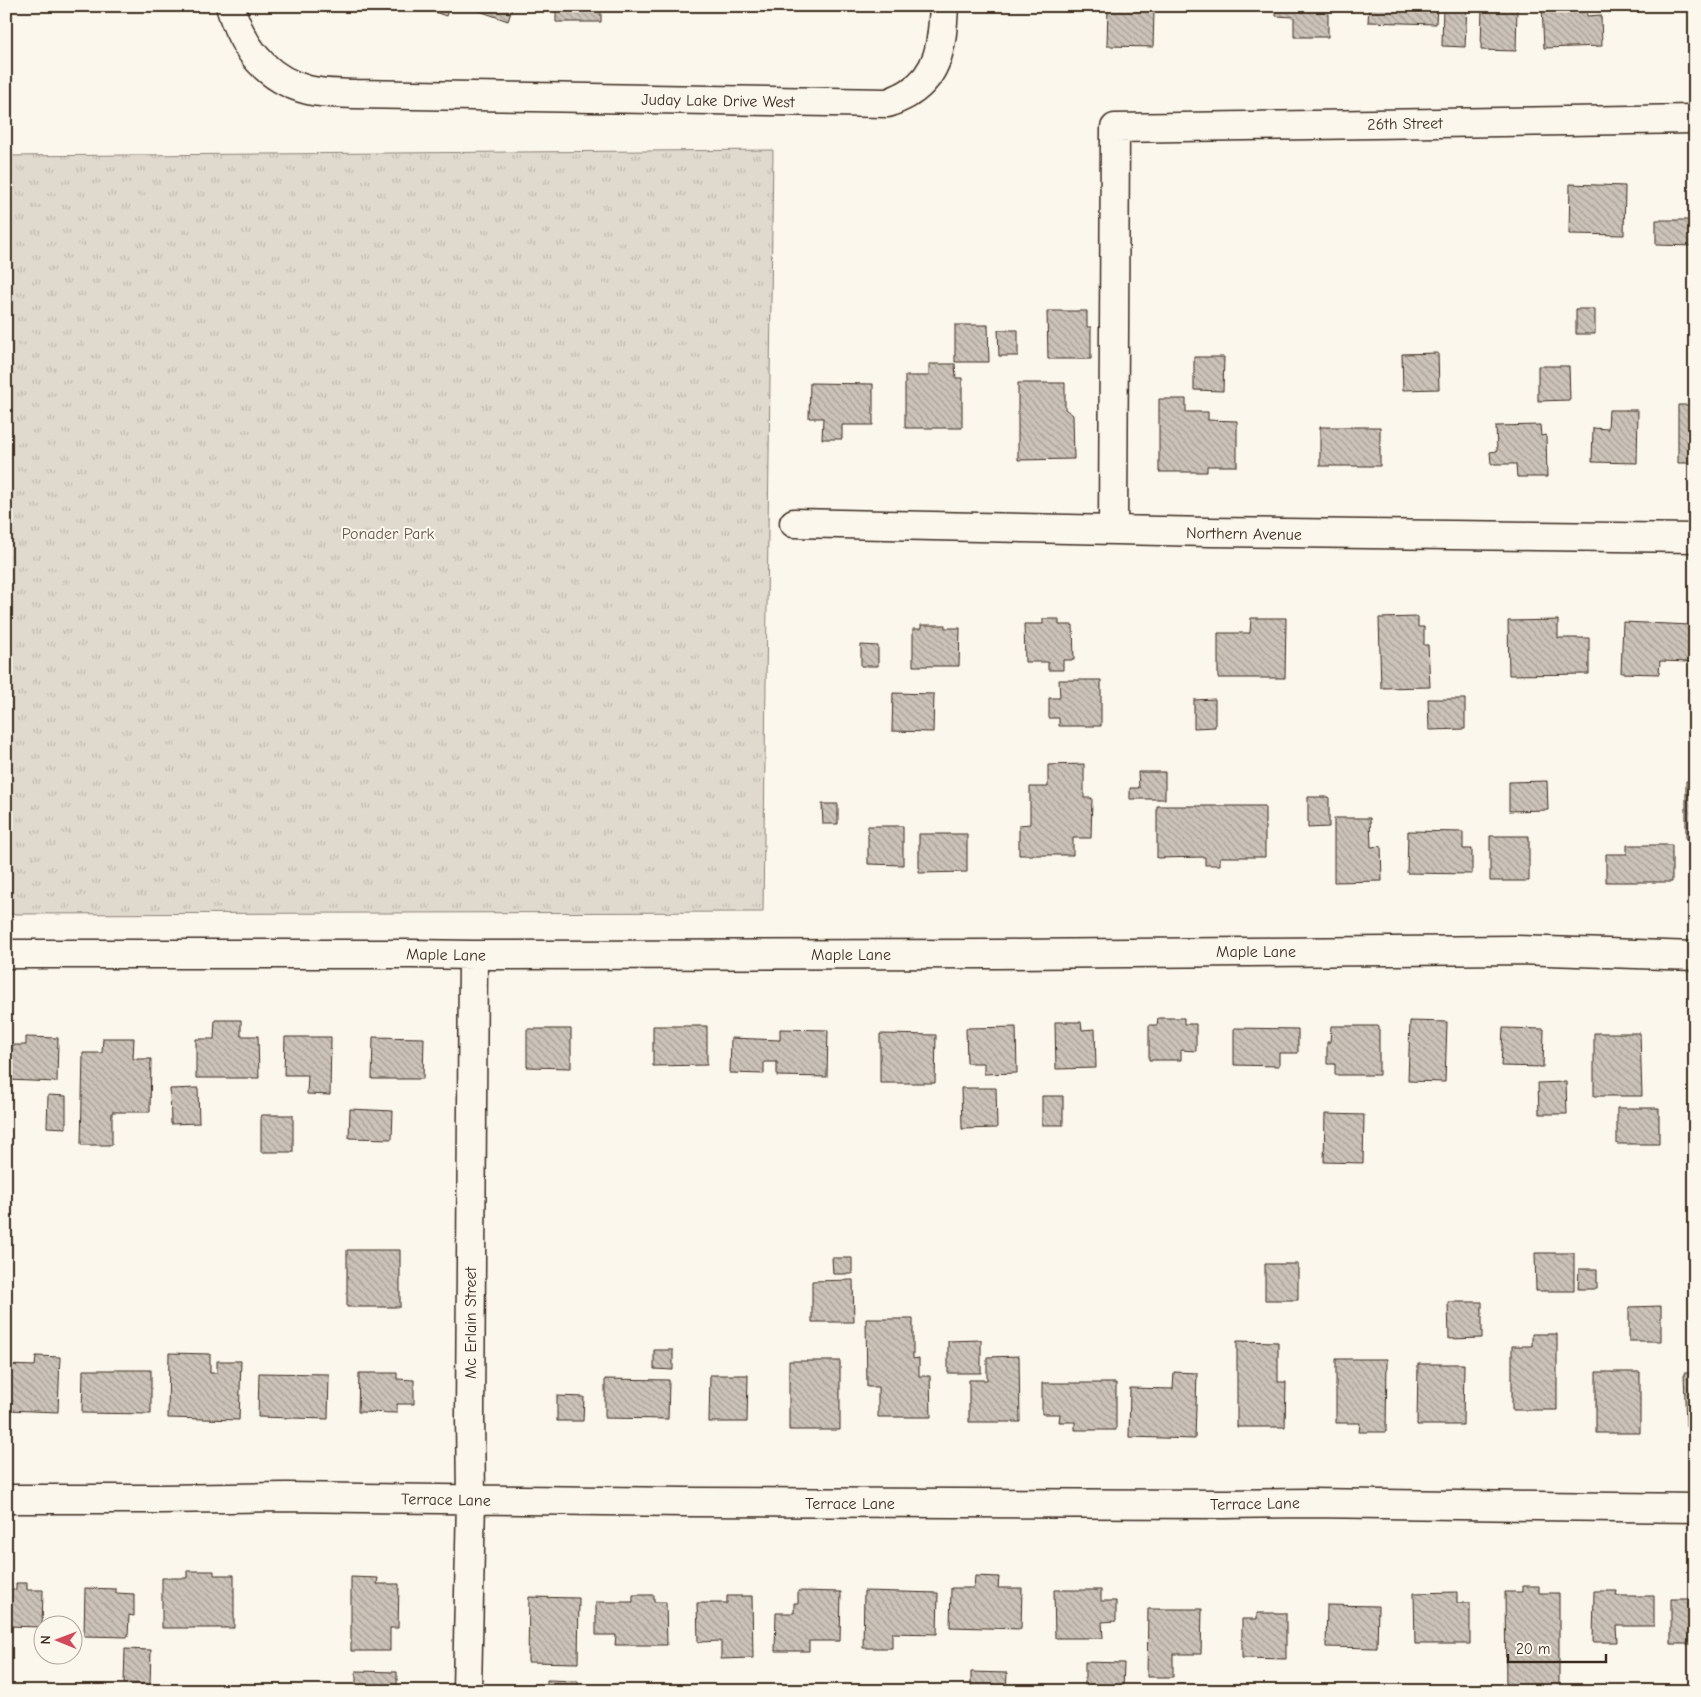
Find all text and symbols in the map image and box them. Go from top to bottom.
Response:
street label: Juday Lake Drive West [641,91,795,111]
street label: 26th Street [1367,114,1443,134]
street label: Northern Avenue [1186,524,1302,544]
park label: Ponader Park [342,525,435,543]
street label: Maple Lane [1216,943,1296,961]
street label: Maple Lane [406,945,486,965]
street label: Maple Lane [811,946,891,964]
street label: Mc Erlain Street [462,1267,480,1379]
street label: Terrace Lane [401,1490,491,1510]
street label: Terrace Lane [1210,1494,1300,1514]
street label: Terrace Lane [805,1495,895,1513]
north arrow [32,1614,82,1664]
scale bar [1508,1632,1606,1664]
text: N [37,1635,54,1644]
text: 20 m [1516,1640,1550,1658]

